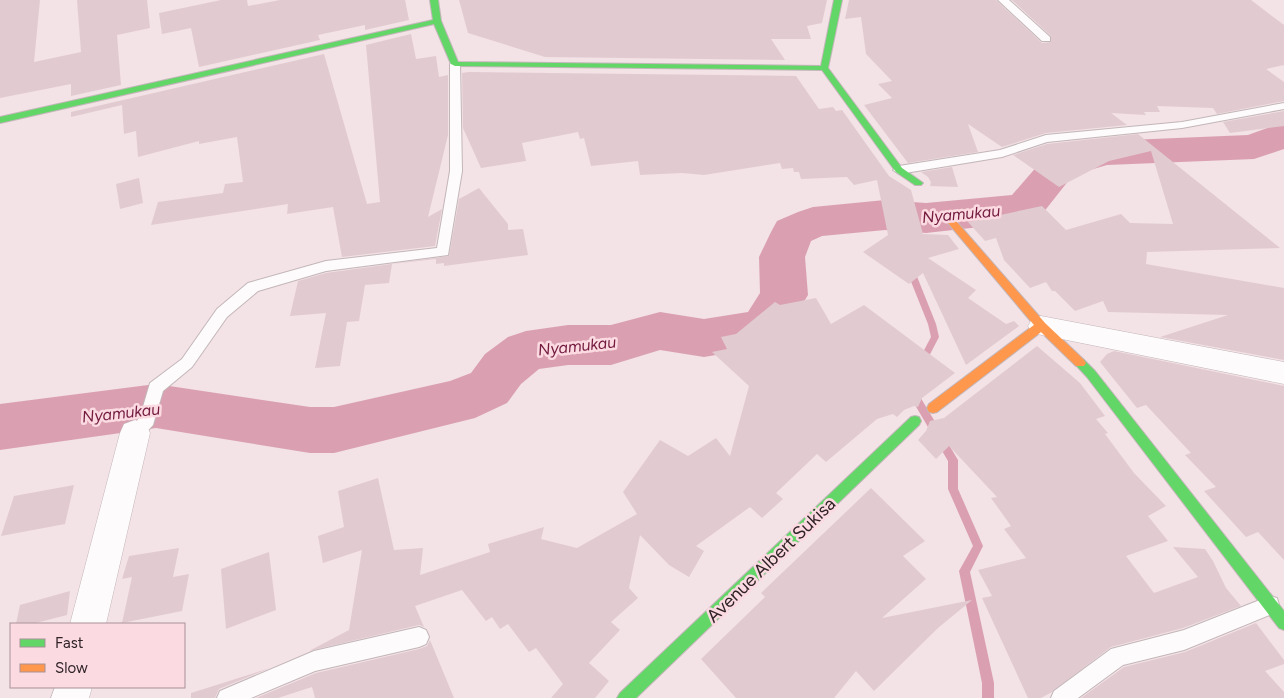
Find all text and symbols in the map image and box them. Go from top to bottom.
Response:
water label: Nyamukau [921,201,1001,227]
water label: Nyamukau [537,332,617,360]
water label: Nyamukau [81,399,161,427]
street label: Avenue Albert Sukisa [702,493,840,627]
legend [10,623,185,688]
text: Fast [55,634,84,652]
text: Slow [55,659,88,677]

